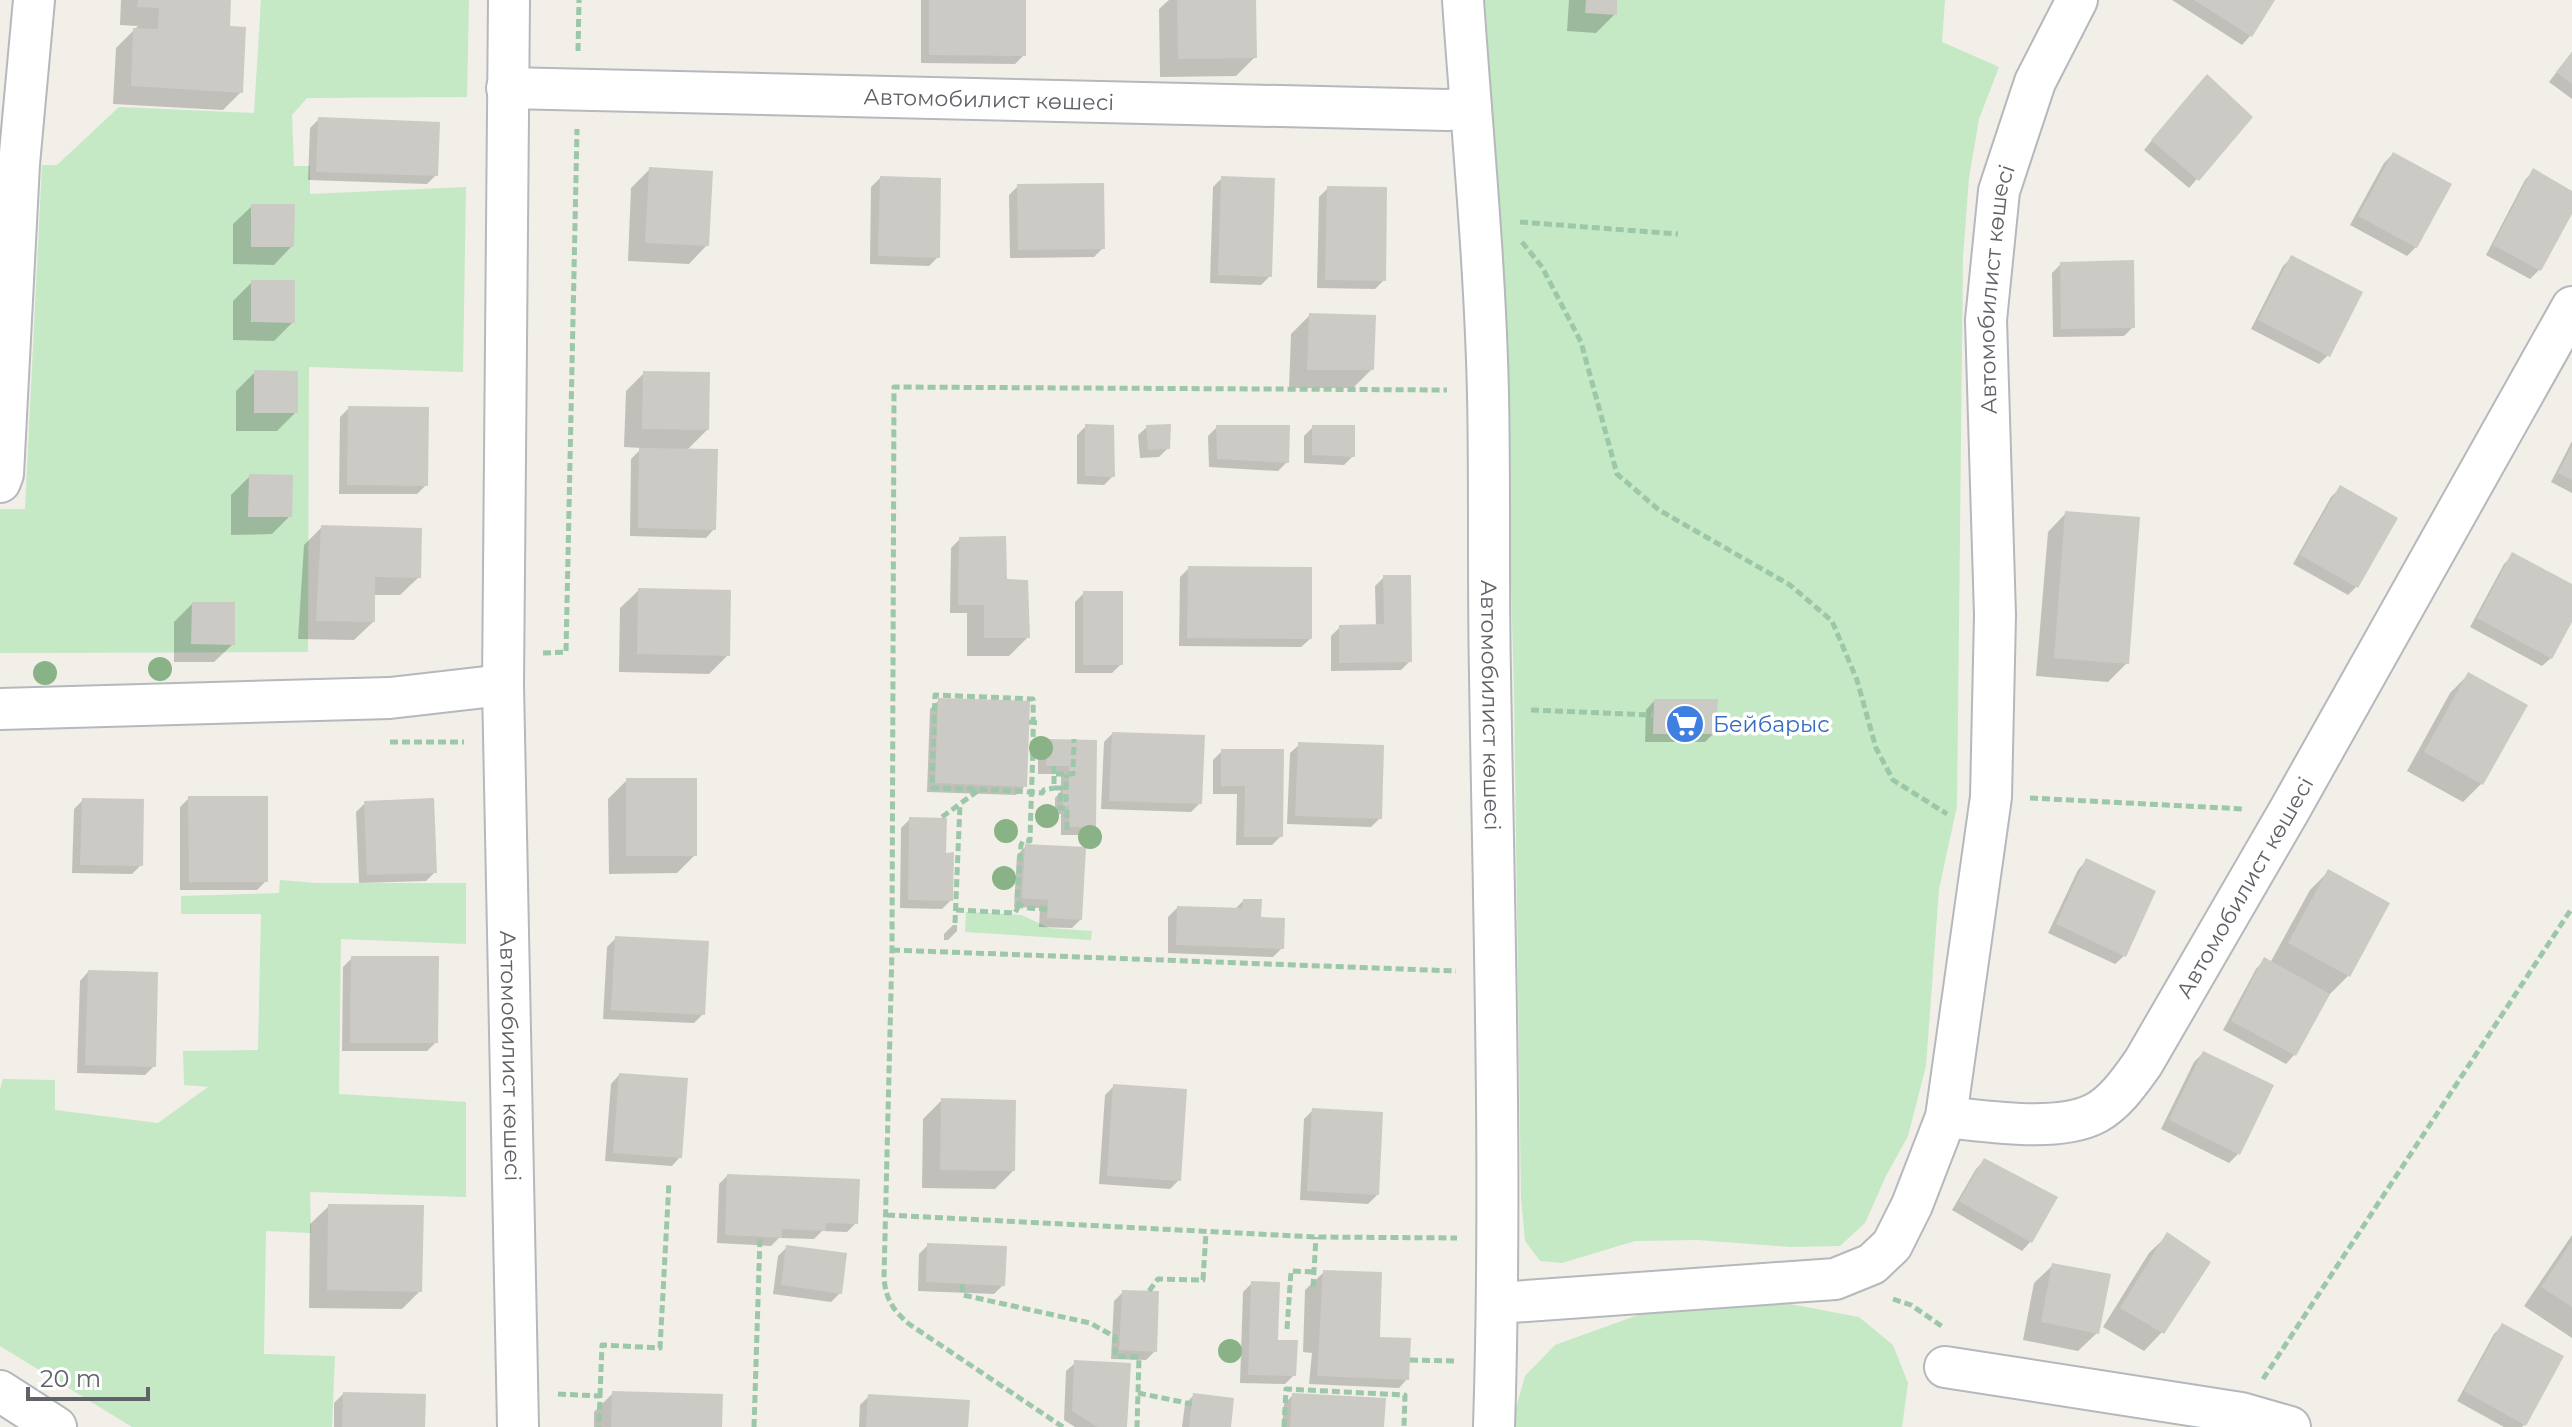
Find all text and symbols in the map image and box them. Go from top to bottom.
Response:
street label: Автомобилист көшесі [863,83,1115,116]
street label: Автомобилист көшесі [1973,161,2021,415]
street label: Автомобилист көшесі [1475,580,1506,831]
supermarket icon: Бейбарыс [1664,703,1706,745]
place label: Бейбарыс [1713,711,1830,738]
street label: Автомобилист көшесі [2171,772,2319,1003]
street label: Автомобилист көшесі [494,930,526,1182]
scale bar [28,1351,148,1401]
text: 20 m [40,1364,101,1393]

